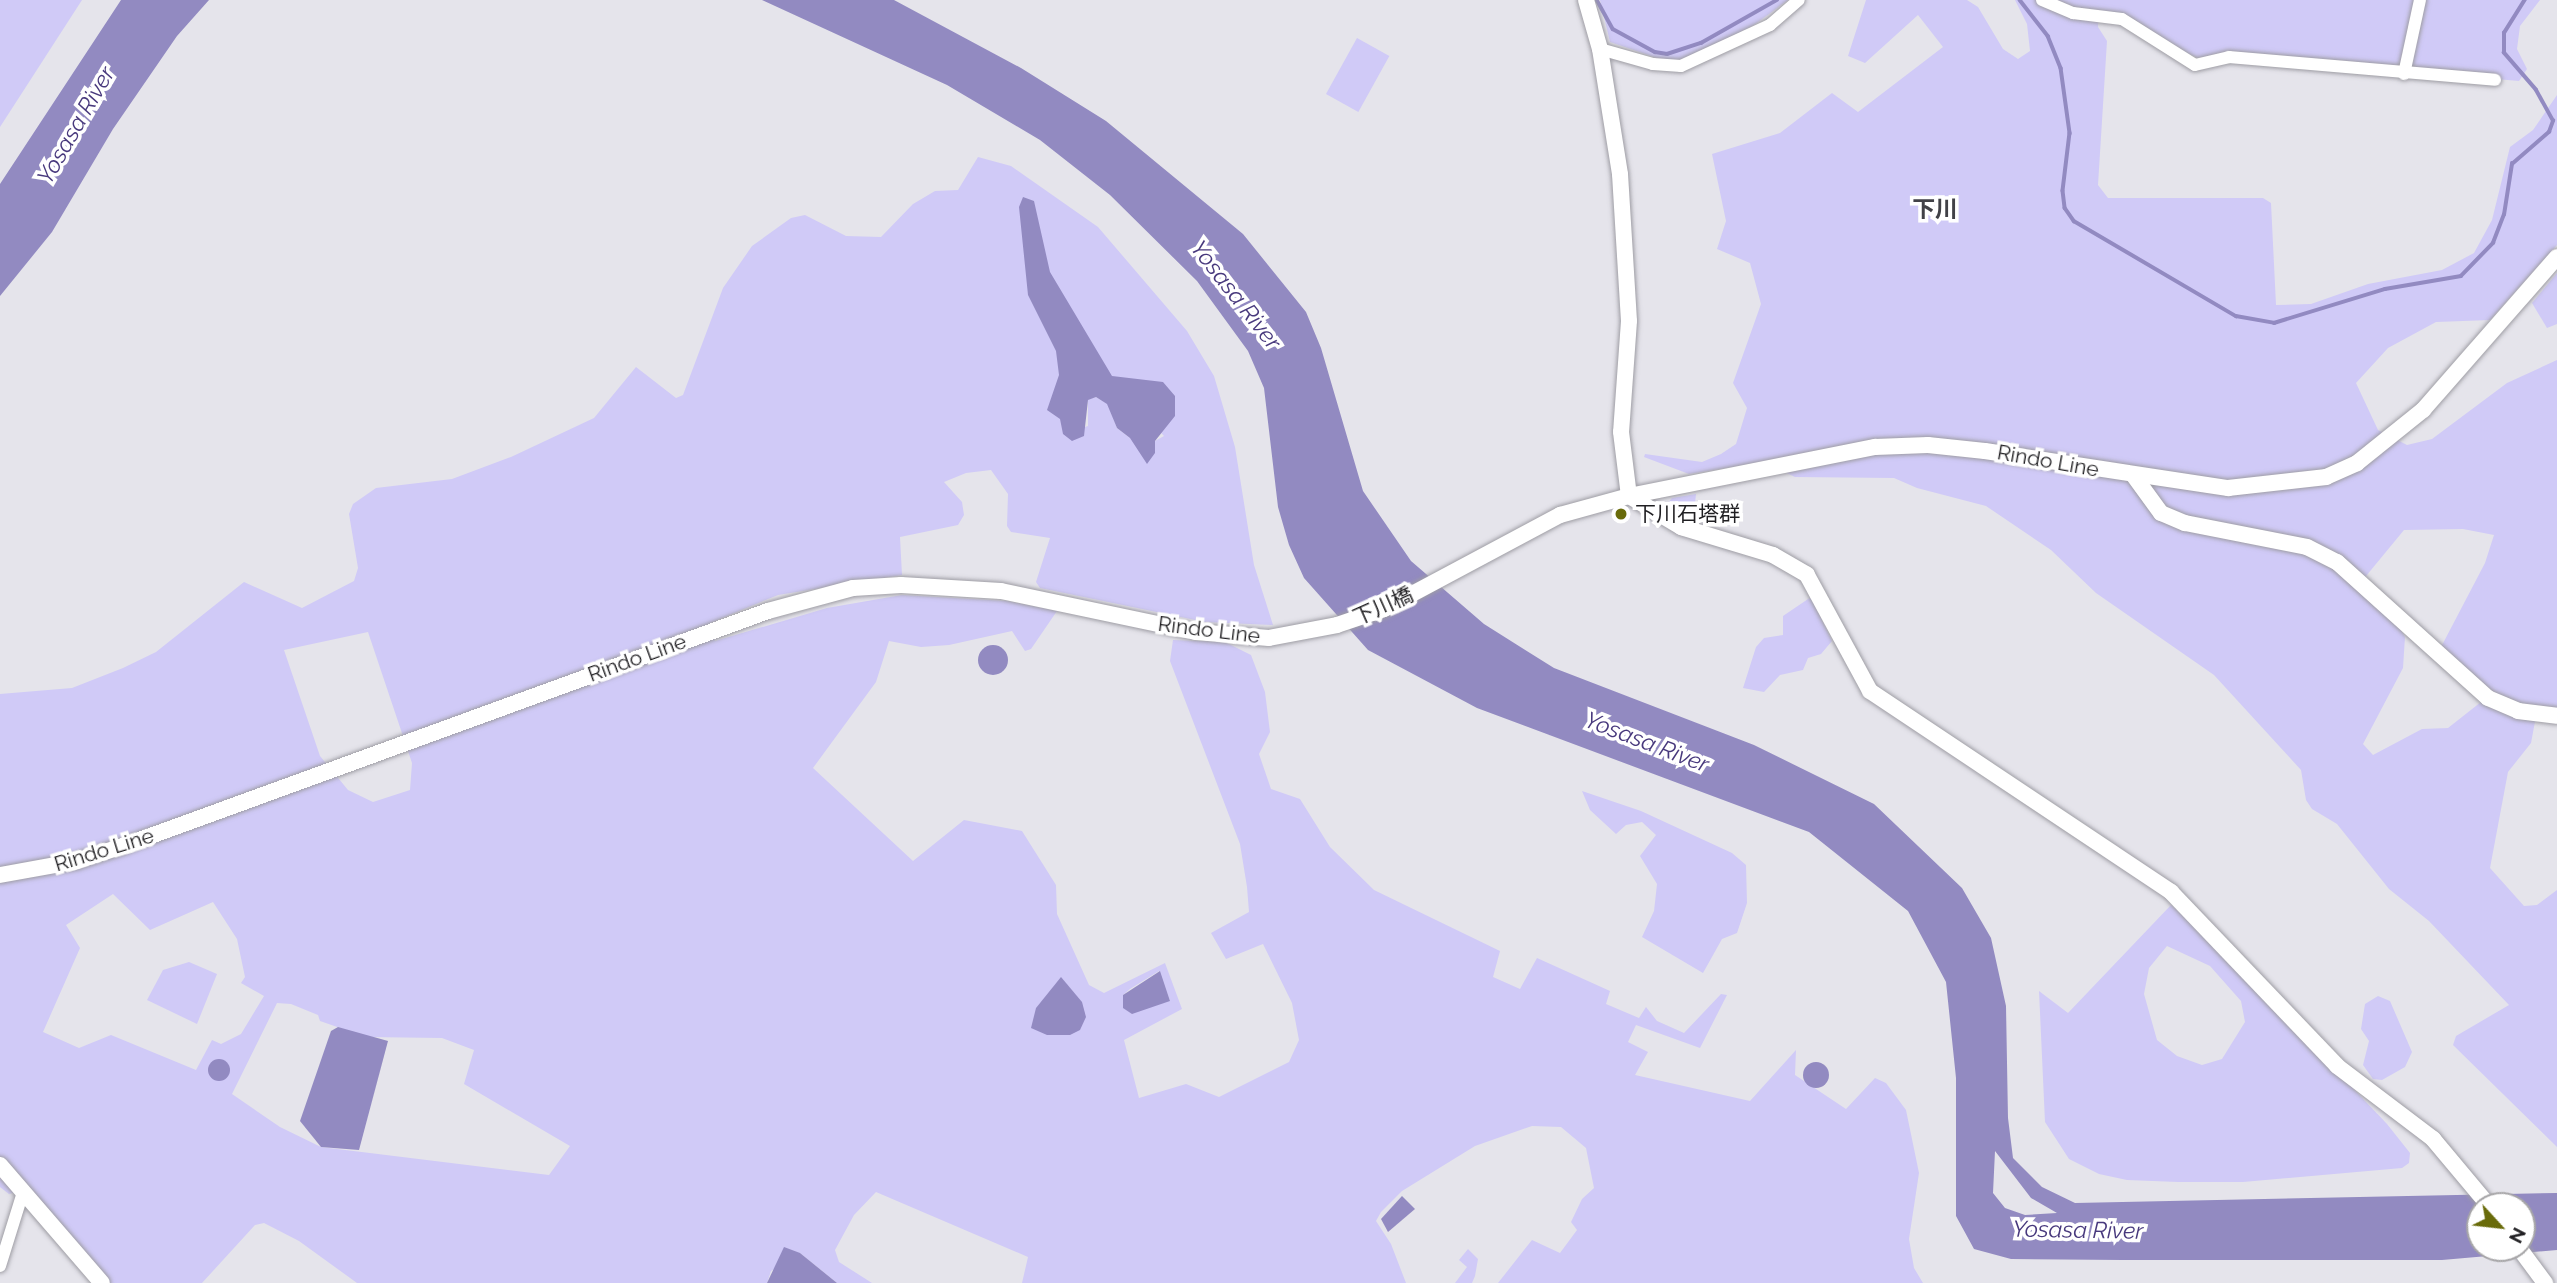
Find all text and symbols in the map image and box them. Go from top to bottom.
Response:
water label: Yosasa River [31,62,121,188]
district label: 下川 [1912,195,1958,223]
water label: Yosasa River [1185,235,1287,355]
street label: Rindo Line [1995,440,2101,482]
place label: 下川石塔群 [1635,501,1740,527]
marker: 下川石塔群 [1613,506,1629,522]
street label: 下川橋 [1349,582,1417,630]
street label: Rindo Line [1156,611,1262,649]
street label: Rindo Line [584,629,690,687]
water label: Yosasa River [1581,706,1713,778]
street label: Rindo Line [51,823,157,877]
north arrow [2466,1192,2536,1262]
water label: Yosasa River [2013,1215,2143,1245]
text: N [2505,1224,2531,1247]

